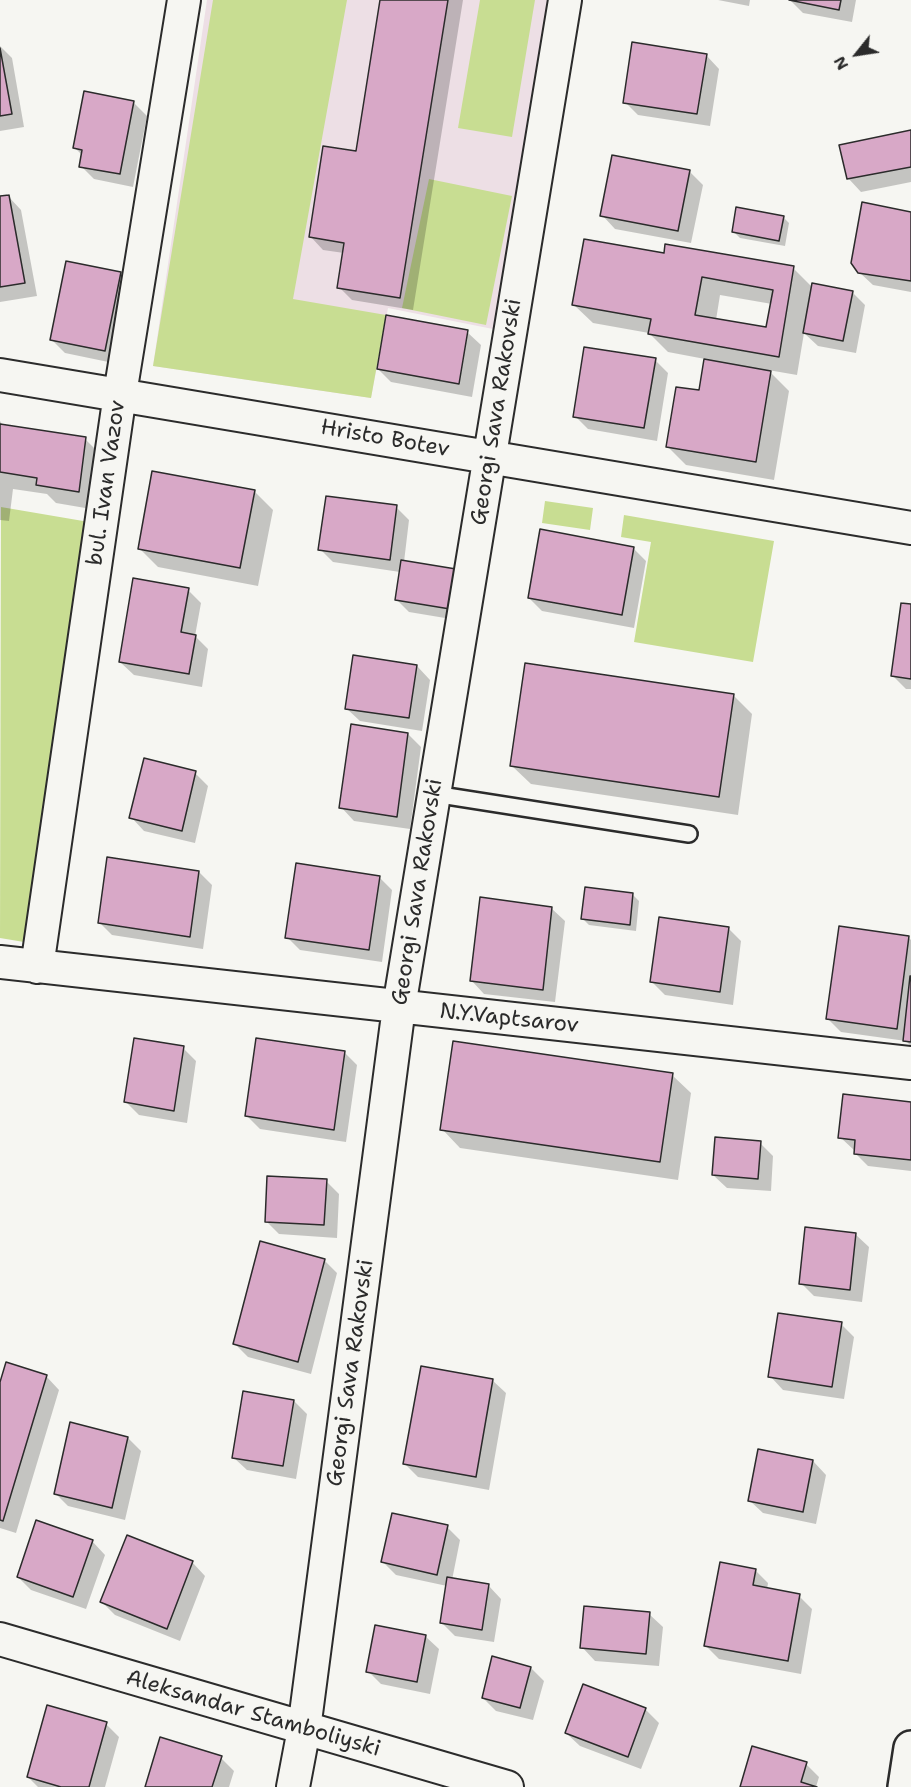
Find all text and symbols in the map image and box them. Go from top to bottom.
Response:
north arrow [827,24,887,84]
text: N [829,53,853,74]
street label: Georgi Sava Rakovski [466,297,528,527]
street label: bul. Ivan Vazov [82,399,132,567]
street label: Hristo Botev [318,415,452,463]
street label: Georgi Sava Rakovski [387,777,449,1007]
street label: N.Y.Vaptsarov [438,999,580,1039]
street label: Georgi Sava Rakovski [322,1258,380,1488]
street label: Aleksandar Stamboliyski [123,1665,383,1763]

